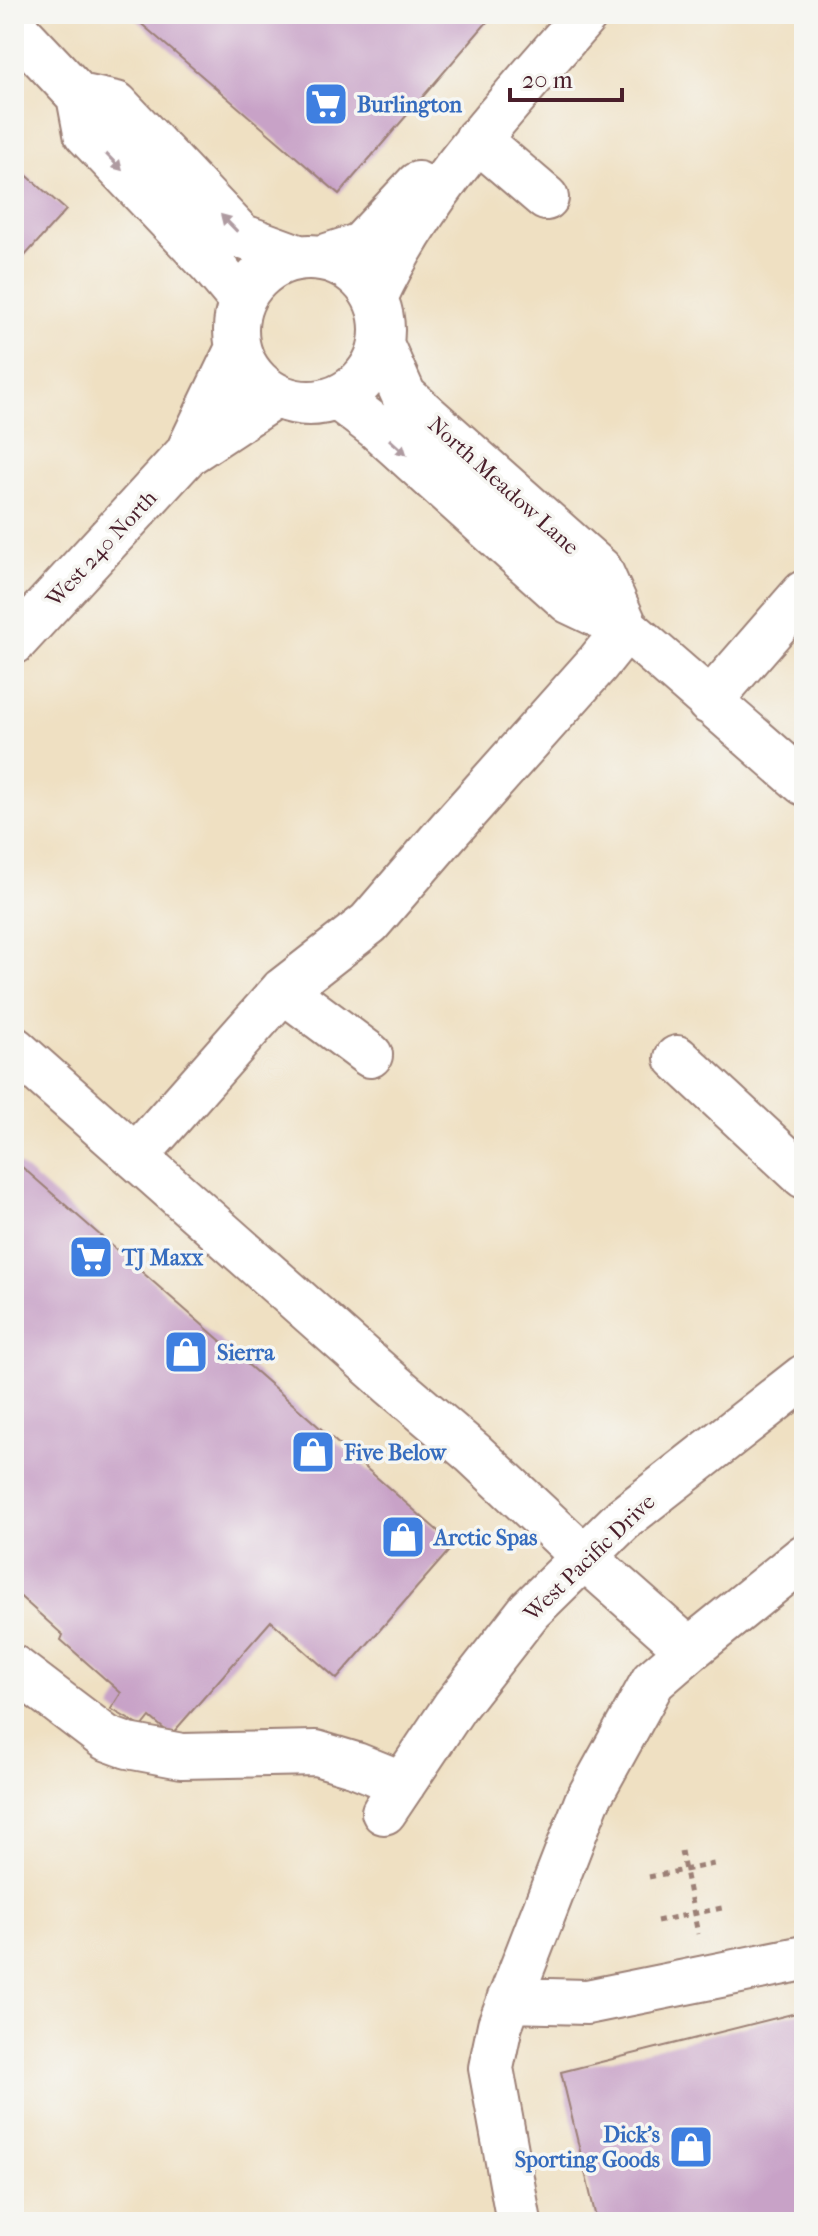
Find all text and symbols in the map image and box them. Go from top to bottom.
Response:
scale bar [510,52,622,102]
text: 20 m [522,66,573,94]
supermarket icon: Burlington [302,80,350,128]
place label: Burlington [357,92,462,118]
one-way arrow [104,152,123,171]
one-way arrow [221,214,239,233]
street label: North Meadow Lane [423,411,584,560]
one-way arrow [389,437,408,455]
street label: West 240 North [40,485,163,613]
supermarket icon: TJ Maxx [67,1233,115,1281]
place label: TJ Maxx [121,1245,204,1271]
shop icon: Sierra [162,1328,210,1376]
place label: Sierra [217,1340,275,1366]
shop icon: Five Below [289,1428,337,1476]
place label: Five Below [343,1440,448,1466]
street label: West Pacific Drive [518,1489,661,1627]
shop icon: Arctic Spas [379,1513,427,1561]
place label: Arctic Spas [432,1525,537,1551]
place label: Dick's Sporting Goods [515,2122,660,2173]
shop icon: Dick's Sporting Goods [667,2123,715,2171]

